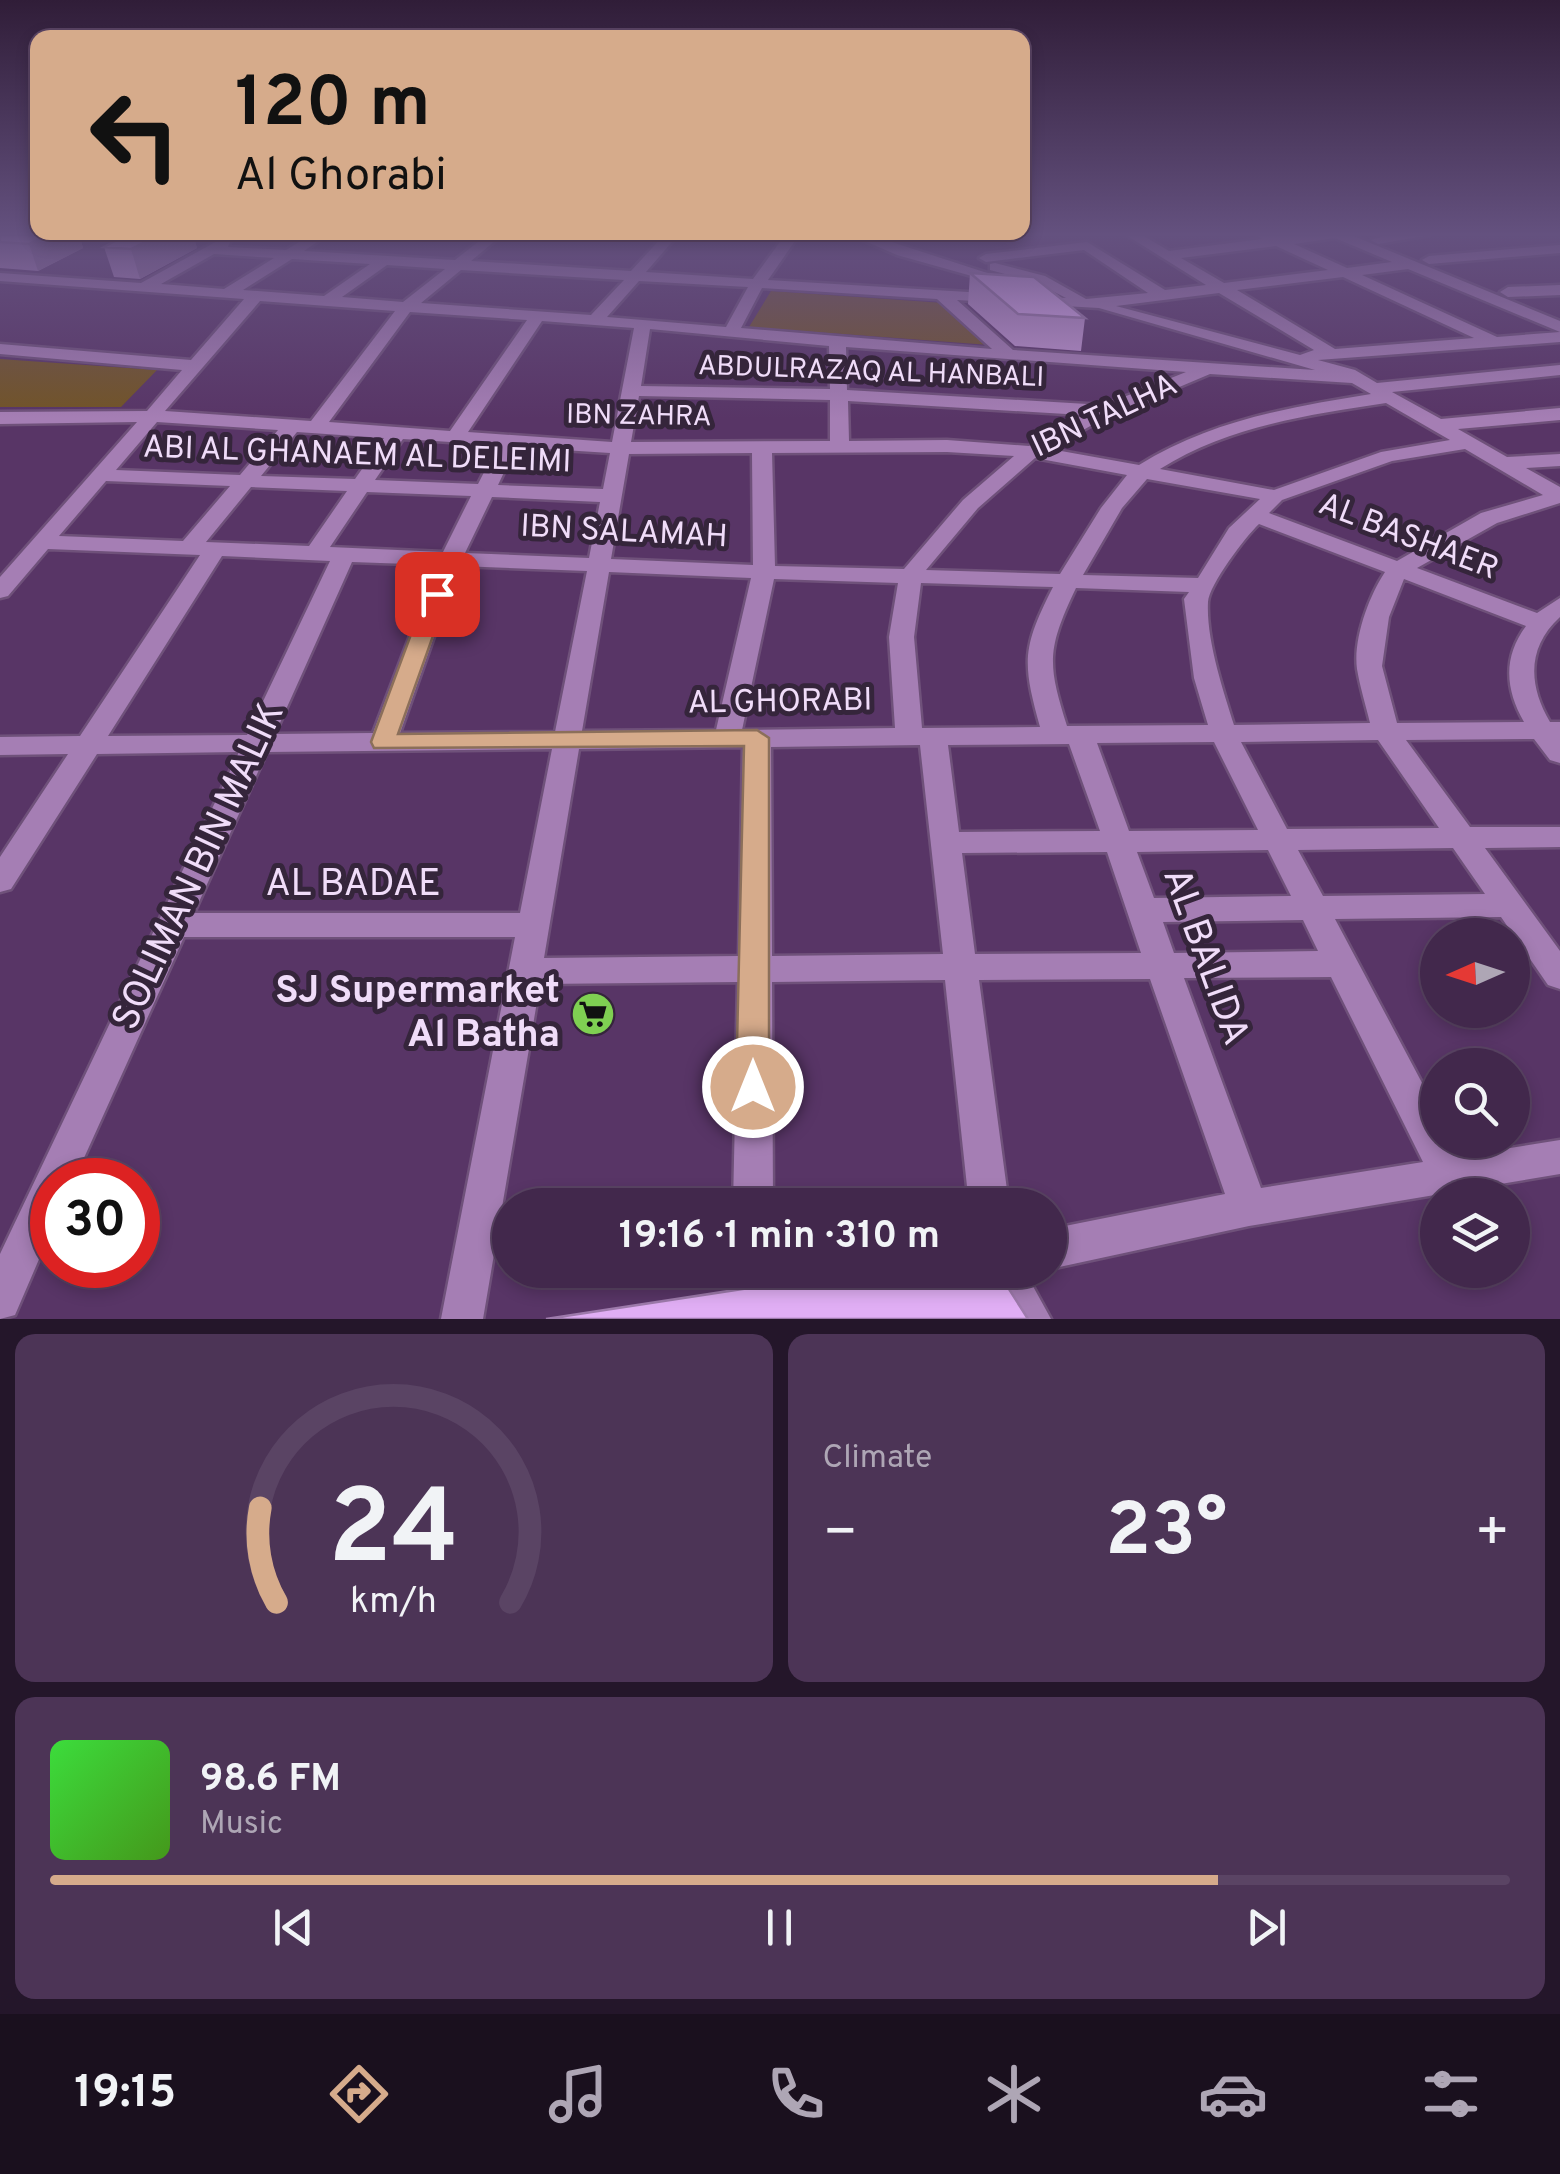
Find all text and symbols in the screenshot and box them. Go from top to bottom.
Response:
text: 120 m [235,62,431,151]
icon: left [70,70,200,200]
text: Al Ghorabi [235,149,447,206]
street label: ABDULRAZAQ AL HANBALI [697,349,1045,397]
street label: IBN TALHA [1026,366,1184,468]
street label: IBN ZAHRA [566,398,712,436]
street label: ABI AL GHANAEM AL DELEIMI [142,429,572,483]
street label: AL BASHAER [1312,485,1504,591]
street label: IBN SALAMAH [519,508,729,558]
pin [395,552,480,637]
icon: arrive [410,567,465,622]
street label: AL GHORABI [687,681,873,725]
street label: SOLIMAN BIN MALIK [103,695,297,1039]
street label: AL BADAE [265,861,441,910]
street label: AL BALIDA [1149,862,1259,1052]
north arrow [1420,918,1530,1028]
map controls [1420,918,1530,1288]
place label: SJ Supermarket Al Batha [275,968,560,1061]
supermarket icon: SJ Supermarket Al Batha [570,991,616,1037]
position arrow [701,1035,805,1139]
button: search [1420,1048,1530,1158]
speed limit sign: 30 [30,1158,160,1288]
button: layers [1420,1178,1530,1288]
text: 19:16 · 1 min · 310 m [619,1213,940,1262]
text: Climate [823,1439,932,1479]
text: 24 [329,1468,459,1600]
text: 23° [1105,1487,1227,1582]
text: − [823,1500,858,1570]
text: + [1475,1500,1510,1570]
text: km/h [350,1580,437,1626]
text: 98.6 FM [200,1756,341,1805]
text: Music [200,1805,283,1845]
icon: previous [266,1900,321,1955]
icon: pause [752,1900,807,1955]
icon: next [1239,1900,1294,1955]
icon: directions [324,2059,394,2129]
icon: music [543,2059,613,2129]
icon: phone [761,2059,831,2129]
icon: climate [979,2059,1049,2129]
icon: car [1198,2059,1268,2129]
icon: filters [1416,2059,1486,2129]
text: 19:15 [74,2066,176,2123]

